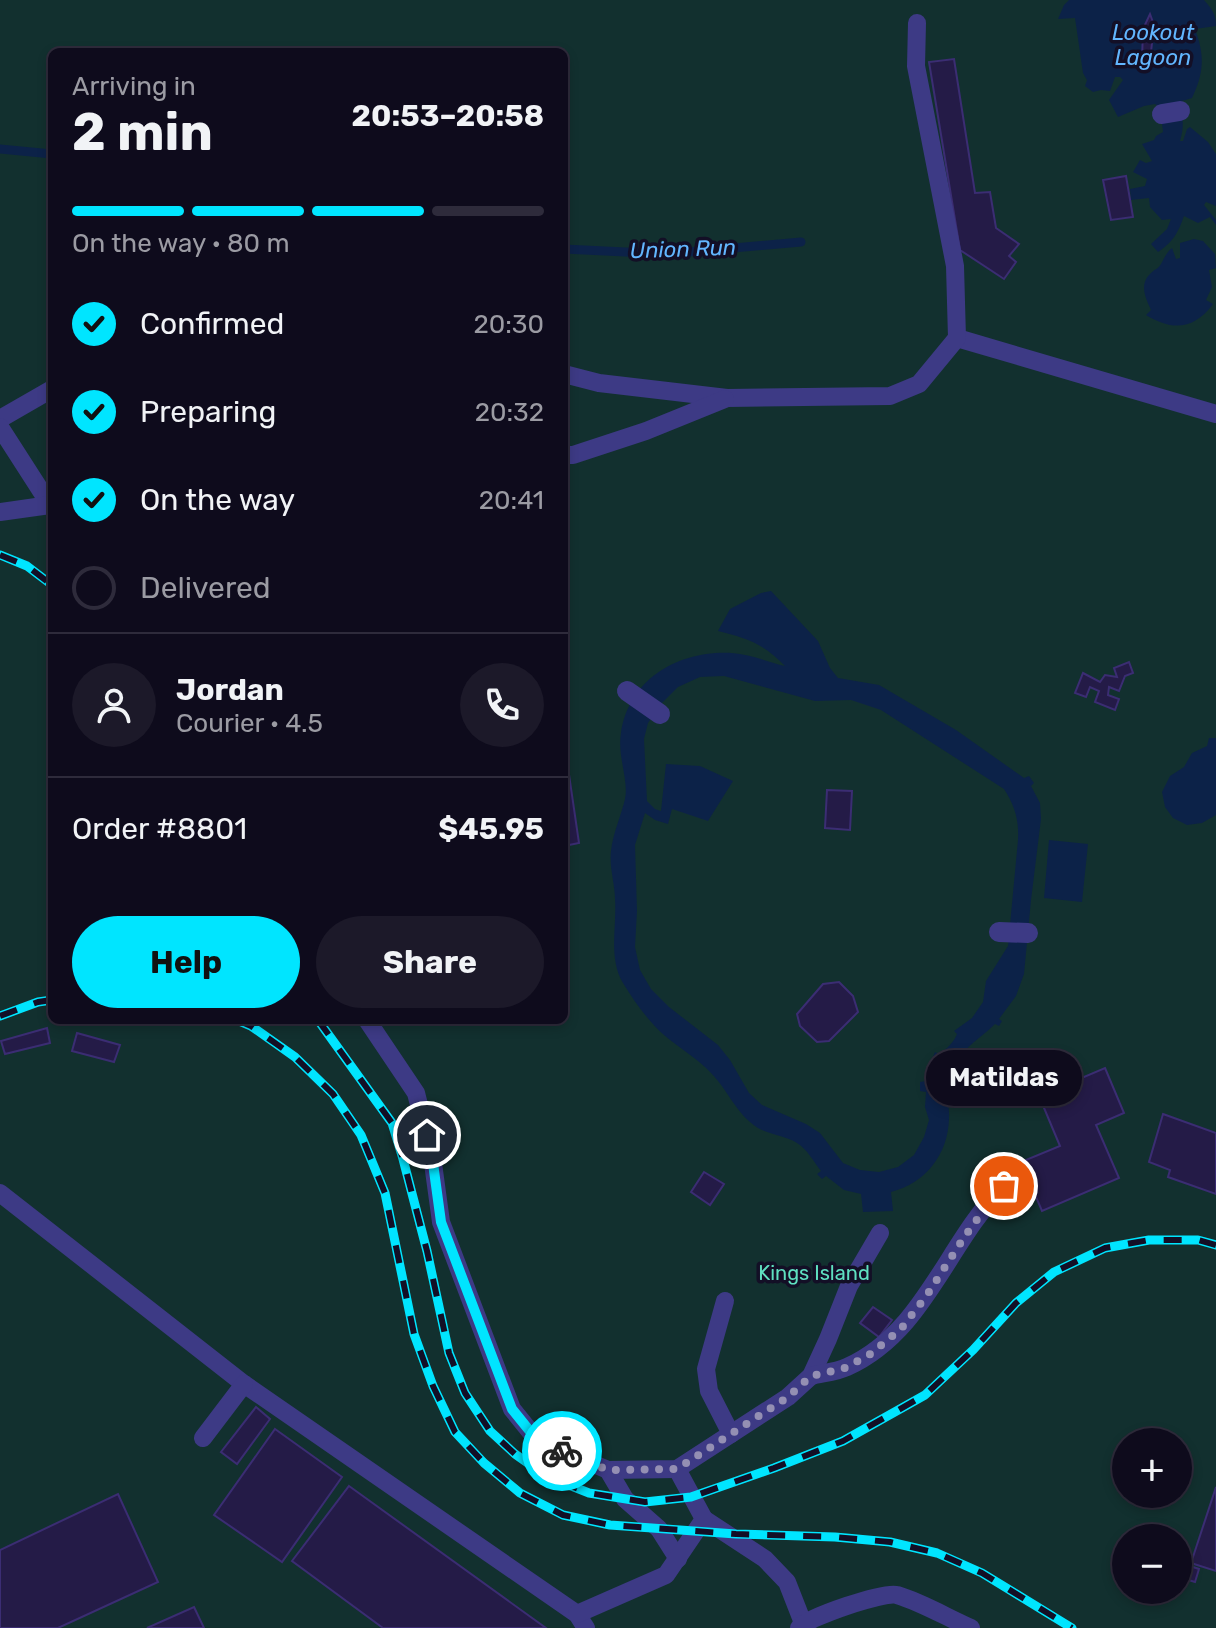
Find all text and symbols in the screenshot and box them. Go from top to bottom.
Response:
water label: Lookout Lagoon [1112,19,1195,71]
text: Arriving in [72,71,196,102]
text: 20:53–20:58 [352,98,544,134]
text: 2 min [72,101,213,163]
text: On the way · 80 m [72,228,290,259]
water label: Union Run [629,234,737,264]
icon: check [72,302,116,346]
text: Confirmed [140,306,284,342]
text: 20:30 [473,309,544,340]
icon: check [72,390,116,434]
text: Preparing [140,394,276,430]
text: 20:32 [475,397,544,428]
icon: check [72,478,116,522]
text: On the way [140,482,295,518]
text: 20:41 [479,485,544,516]
text: Delivered [140,570,271,606]
button: person [72,663,156,747]
button: phone [460,663,544,747]
text: Jordan [176,672,284,708]
text: Courier · 4.5 [176,708,323,739]
text: Order #8801 [72,811,247,847]
text: $45.95 [438,811,544,847]
button: Help [72,916,300,1008]
button: Share [316,916,544,1008]
callout: Matildas [926,1050,1082,1106]
text: Matildas [949,1062,1059,1093]
pin [393,1101,461,1169]
icon: home [405,1113,449,1157]
pin [970,1152,1038,1220]
icon: bag [982,1164,1026,1208]
park label: Kings Island [758,1261,870,1285]
courier [522,1411,602,1491]
map controls [1112,1428,1192,1604]
button: + [1112,1428,1192,1508]
icon: bike [540,1429,584,1473]
button: − [1112,1524,1192,1604]

